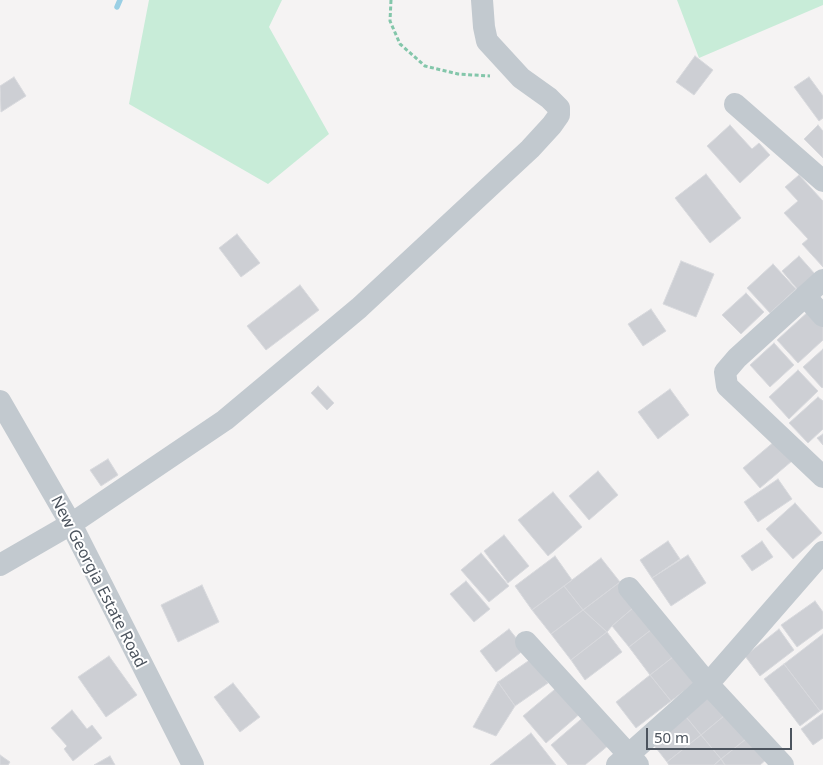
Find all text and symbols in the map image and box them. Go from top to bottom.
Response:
street label: New Georgia Estate Road [46,493,150,671]
scale bar [648,718,794,750]
text: 50 m [654,727,689,747]

